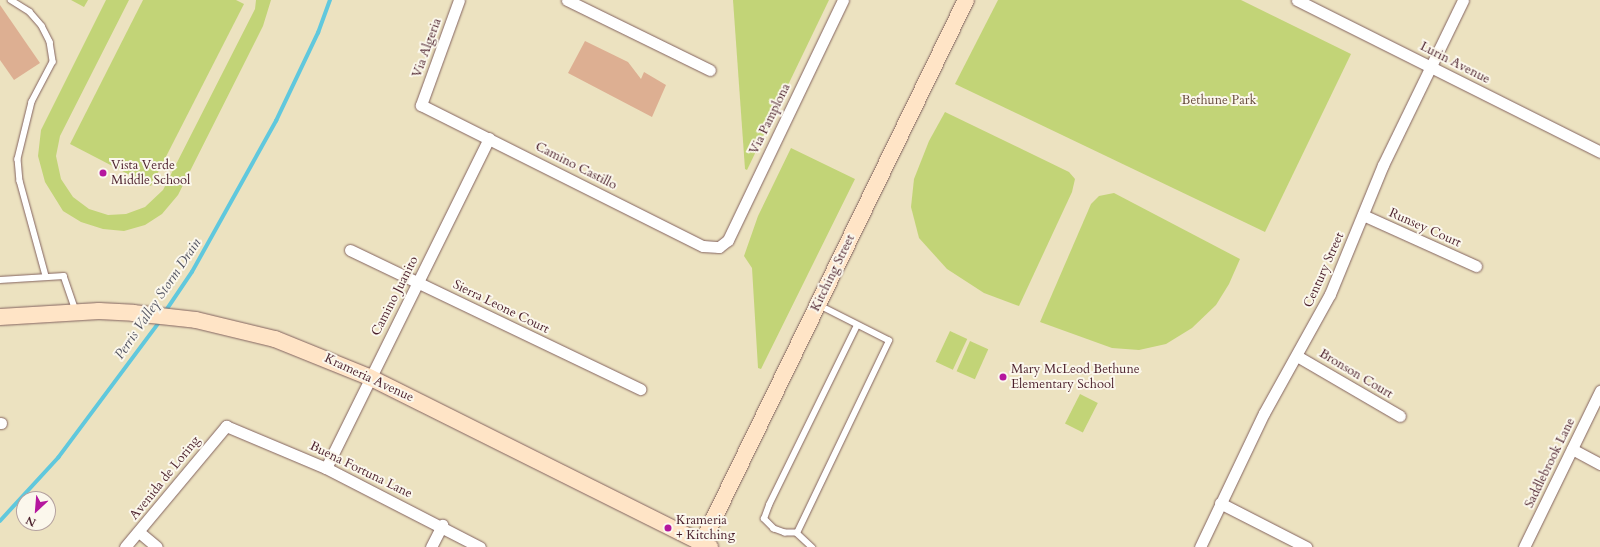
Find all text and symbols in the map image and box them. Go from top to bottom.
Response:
street label: Via Algeria [409,16,445,80]
street label: Lurin Avenue [1417,39,1493,87]
street label: Via Pamplona [746,81,794,157]
park label: Bethune Park [1182,92,1256,108]
street label: Camino Castillo [533,139,619,193]
place label: Vista Verde Middle School [111,158,190,189]
marker: Vista Verde Middle School [98,168,108,178]
street label: Runsey Court [1387,205,1463,251]
street label: Century Street [1300,230,1348,310]
street label: Kitching Street [808,232,858,314]
water label: Perris Valley Storm Drain [111,235,205,363]
street label: Camino Juanito [368,254,422,338]
street label: Sierra Leone Court [450,277,552,337]
street label: Bronson Court [1316,346,1396,402]
street label: Krameria Avenue [322,351,416,405]
place label: Mary McLeod Bethune Elementary School [1011,362,1140,393]
marker: Mary McLeod Bethune Elementary School [998,372,1008,382]
street label: Saddlebrook Lane [1521,415,1579,511]
street label: Avenida de Loring [127,433,203,523]
street label: Buena Fortuna Lane [307,438,415,502]
north arrow [16,491,56,531]
text: N [23,513,39,530]
place label: Krameria + Kitching [676,513,735,544]
marker: Krameria + Kitching [663,523,673,533]

